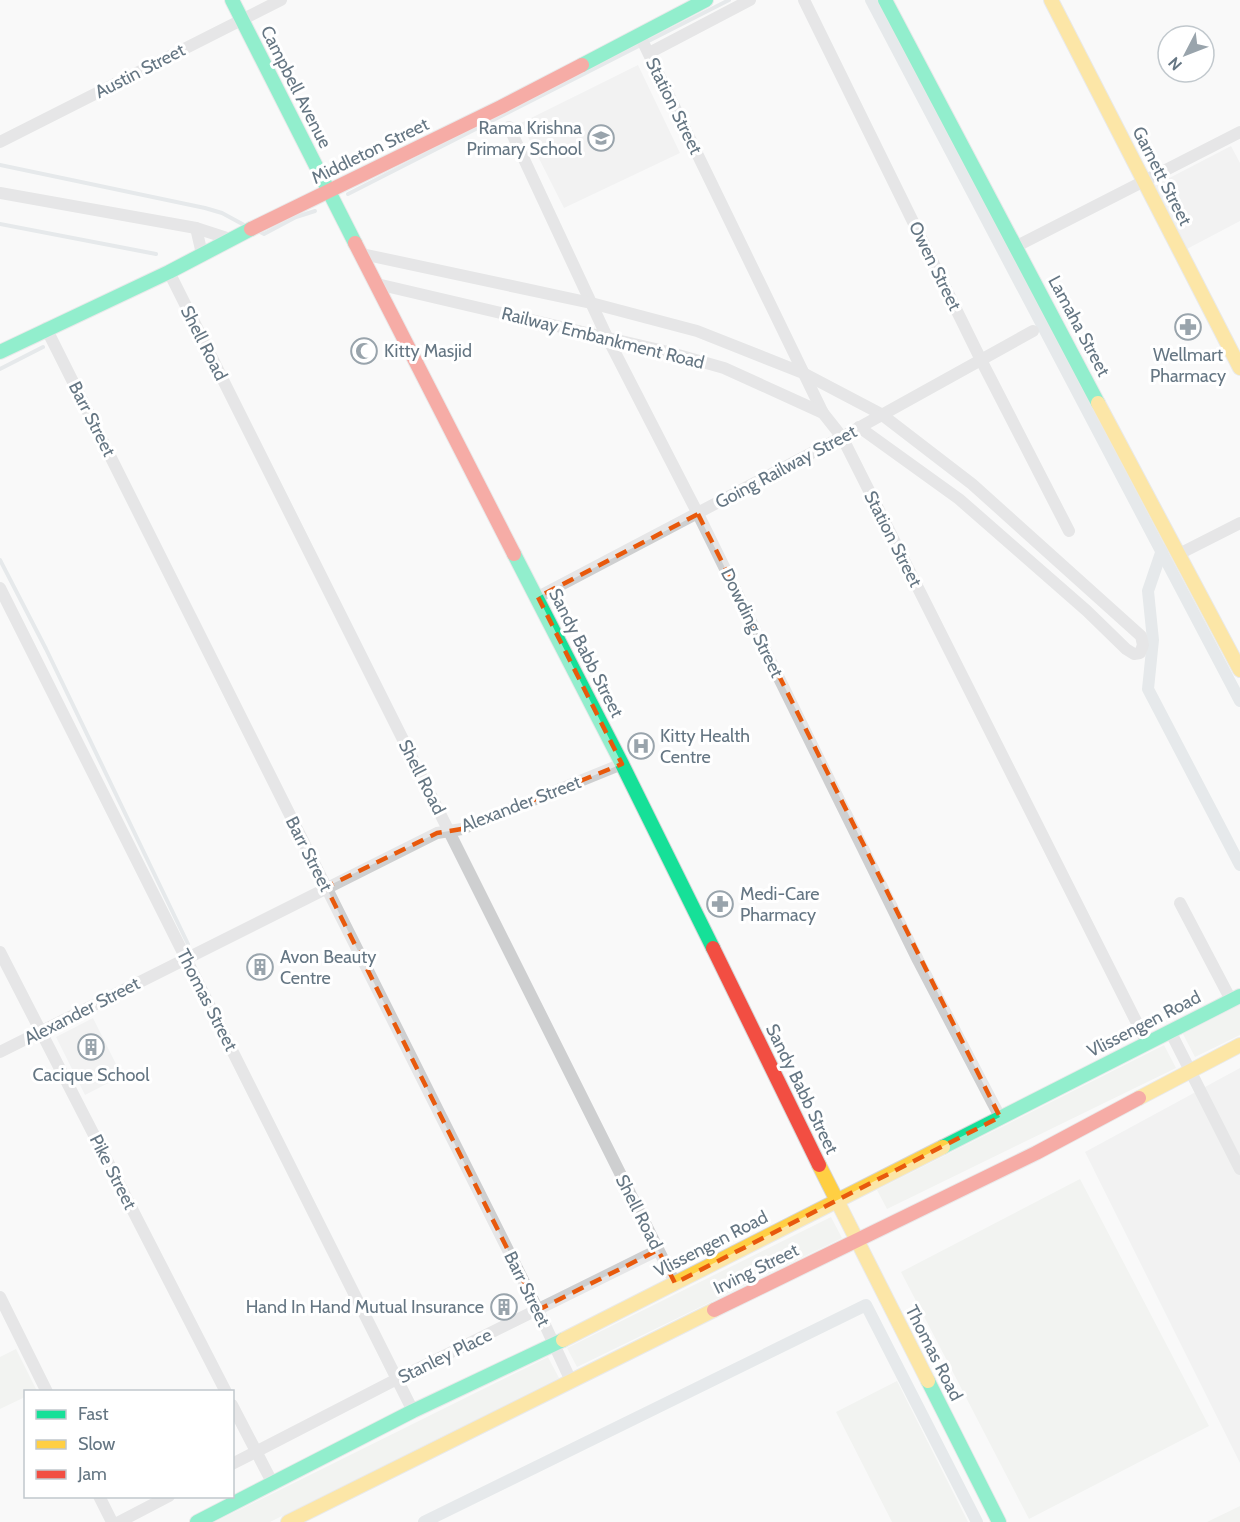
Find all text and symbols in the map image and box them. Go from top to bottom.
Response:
street label: Campbell Avenue [256,22,336,152]
north arrow [1156,24,1216,84]
street label: Austin Street [91,39,189,103]
text: N [1164,53,1186,74]
street label: Station Street [641,54,707,158]
street label: Middleton Street [308,113,432,189]
place label: Rama Krishna Primary School [467,117,583,160]
school or university icon: Rama Krishna Primary School [586,123,616,153]
street label: Garnett Street [1128,123,1196,229]
street label: Owen Street [904,218,966,314]
street label: Lamaha Street [1043,272,1115,380]
street label: Shell Road [176,302,232,384]
street label: Railway Embankment Road [499,302,707,374]
pharmacy icon: Wellmart Pharmacy [1173,312,1203,342]
mosque icon: Kitty Masjid [349,336,379,366]
place label: Kitty Masjid [384,340,472,362]
place label: Wellmart Pharmacy [1150,344,1226,387]
street label: Barr Street [64,378,120,460]
street label: Going Railway Street [712,420,860,514]
street label: Station Street [859,487,927,591]
street label: Dowding Street [716,565,788,681]
street label: Sandy Babb Street [544,585,628,721]
place label: Kitty Health Centre [660,725,750,768]
hospital icon: Kitty Health Centre [626,731,656,761]
street label: Shell Road [394,736,450,818]
street label: Alexander Street [458,771,584,837]
street label: Barr Street [281,813,337,895]
place label: Medi-Care Pharmacy [740,883,819,926]
pharmacy icon: Medi-Care Pharmacy [705,889,735,919]
street label: Thomas Street [172,945,242,1055]
place label: Avon Beauty Centre [280,946,376,989]
building icon: Avon Beauty Centre [245,952,275,982]
street label: Alexander Street [21,972,143,1050]
street label: Vlissengen Road [1084,986,1204,1062]
street label: Sandy Babb Street [761,1020,843,1158]
building icon: Cacique School [76,1032,106,1062]
place label: Cacique School [33,1064,150,1086]
street label: Pike Street [85,1131,141,1213]
street label: Shell Road [611,1171,667,1253]
street label: Vlissengen Road [651,1206,771,1282]
street label: Irving Street [710,1239,802,1299]
street label: Barr Street [499,1248,555,1330]
building icon: Hand In Hand Mutual Insurance [489,1292,519,1322]
place label: Hand In Hand Mutual Insurance [246,1296,484,1318]
street label: Thomas Road [901,1302,967,1404]
street label: Stanley Place [394,1324,496,1388]
legend [24,1390,234,1498]
text: Fast [78,1403,109,1425]
text: Slow [78,1433,115,1455]
text: Jam [77,1463,107,1485]

